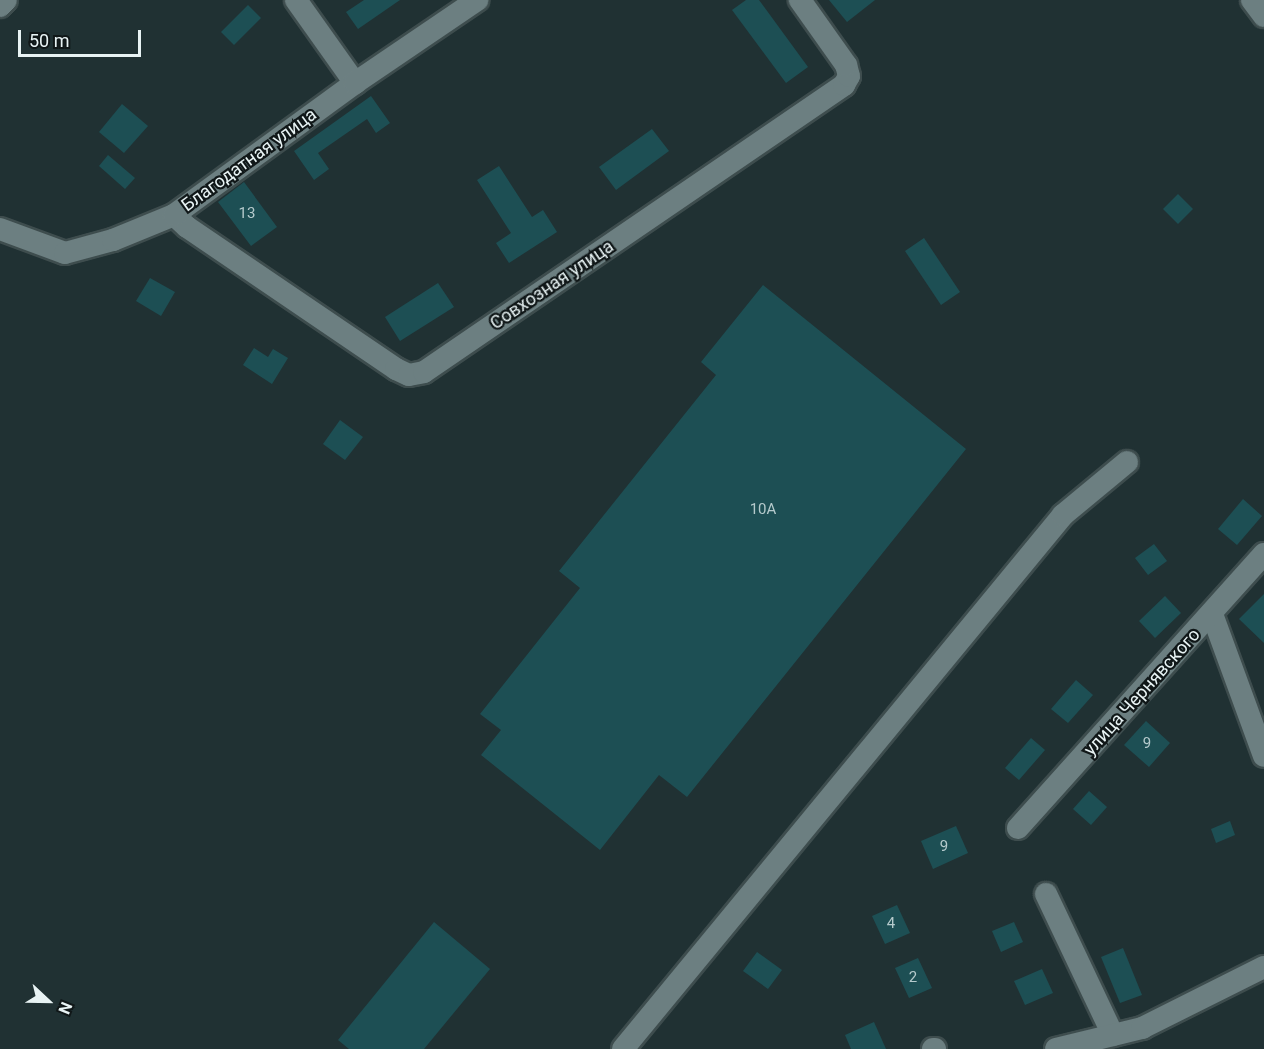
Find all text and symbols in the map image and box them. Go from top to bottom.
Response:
scale bar [21,18,144,56]
text: 50 m [29,30,69,51]
street label: Благодатная улица [177,104,321,216]
house number: 13 [239,205,255,223]
street label: Совхозная улица [486,236,618,334]
house number: 10А [750,501,776,519]
street label: улица Чернявского [1079,624,1205,760]
house number: 9 [1143,735,1151,753]
house number: 9 [940,838,948,856]
house number: 4 [887,915,895,933]
house number: 2 [909,969,917,987]
north arrow [18,971,78,1031]
text: N [54,999,76,1017]

